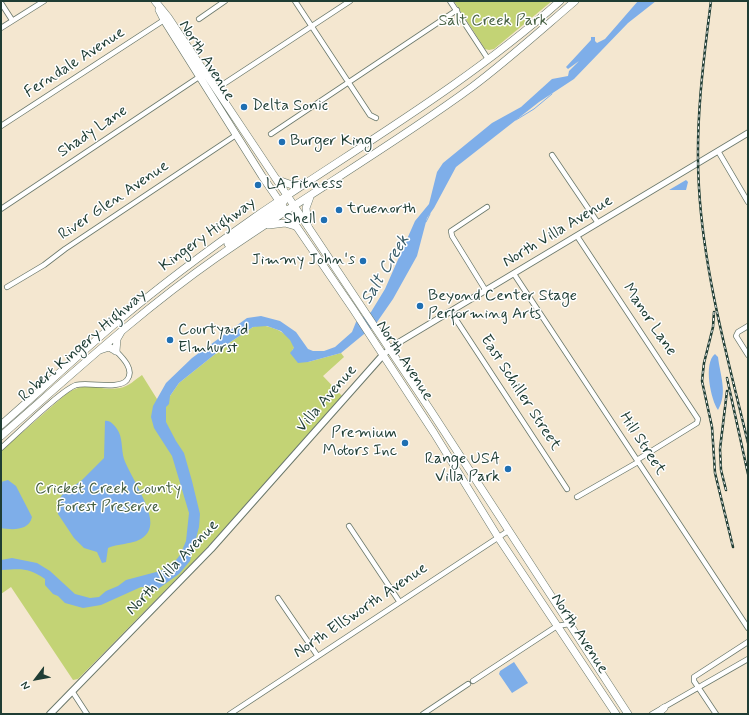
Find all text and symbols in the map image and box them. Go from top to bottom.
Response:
park label: Salt Creek Park [438,12,548,32]
street label: North Avenue [174,17,238,105]
street label: Ferndale Avenue [21,23,129,103]
place label: Delta Sonic [252,97,328,117]
street label: Shady Lane [54,102,132,162]
marker: Delta Sonic [239,102,249,112]
place label: Burger King [290,132,372,152]
marker: Burger King [277,137,287,147]
street label: River Glen Avenue [55,157,173,245]
place label: LA Fitness [266,175,343,195]
marker: LA Fitness [253,180,263,190]
street label: North Villa Avenue [500,192,616,272]
street label: Kingery Highway [156,194,260,276]
place label: truenorth [347,200,416,220]
marker: truenorth [334,205,344,215]
place label: Shell [284,210,316,230]
marker: Shell [319,215,329,225]
water label: Salt Creek [357,232,415,308]
place label: Jimmy John's [252,251,355,271]
marker: Jimmy John's [358,256,368,266]
street label: Manor Lane [618,280,680,360]
street label: Robert Kingery Highway [15,285,151,407]
place label: Beyond Center Stage Performing Arts [428,287,577,325]
marker: Beyond Center Stage Performing Arts [415,301,425,311]
street label: North Avenue [371,317,437,405]
place label: Courtyard Elmhurst [178,321,248,359]
street label: East Schiller Street [475,332,565,454]
marker: Courtyard Elmhurst [165,335,175,345]
street label: Villa Avenue [292,361,362,437]
street label: Hill Street [615,409,669,479]
place label: Premium Motors Inc [323,424,397,462]
marker: Premium Motors Inc [400,438,410,448]
place label: Range USA Villa Park [425,450,500,488]
marker: Range USA Villa Park [503,464,513,474]
park label: Cricket Creek County Forest Preserve [35,480,181,518]
street label: North Villa Avenue [123,516,223,620]
street label: North Ellsworth Avenue [290,559,432,663]
street label: North Avenue [546,590,612,678]
north arrow [16,659,56,699]
text: N [18,679,34,692]

